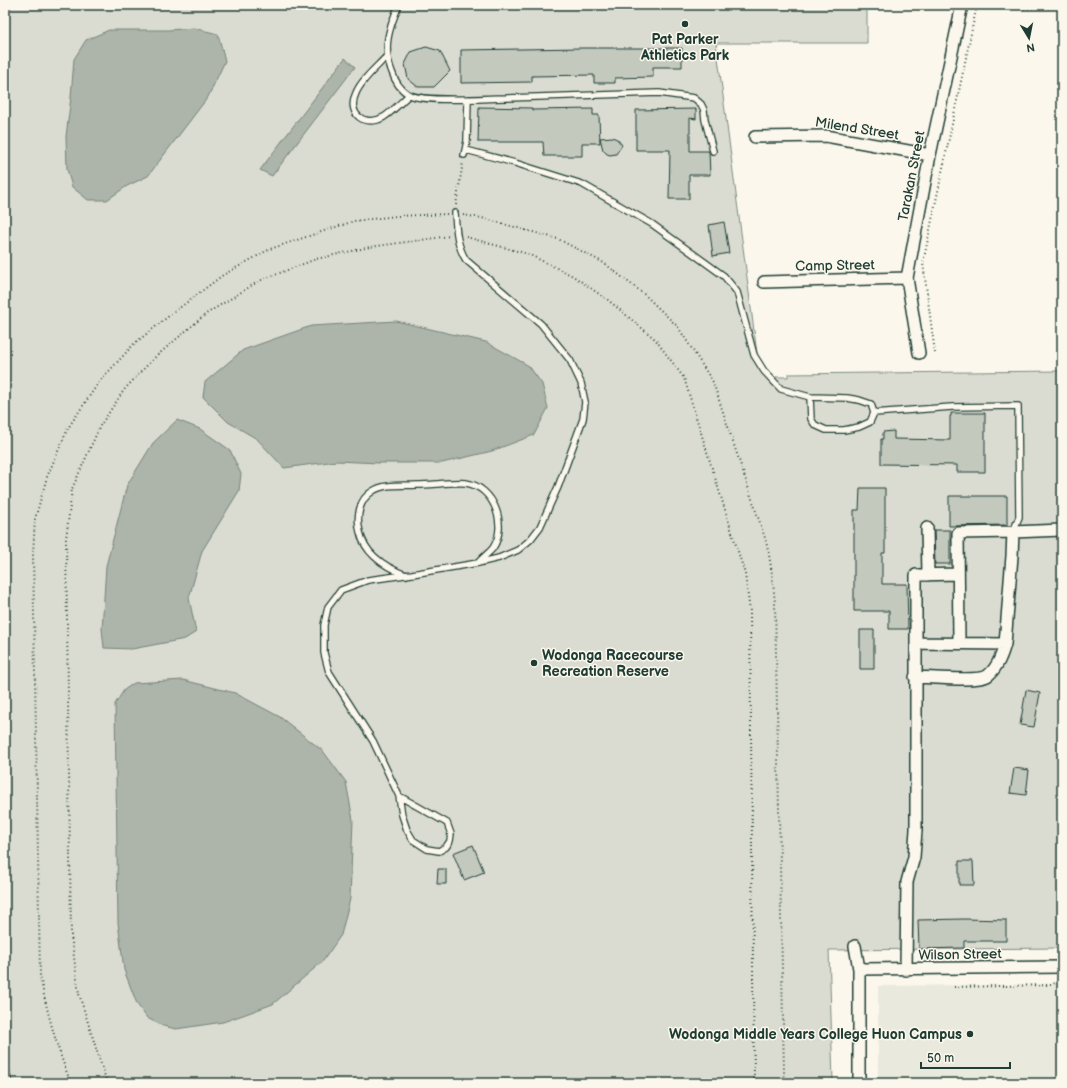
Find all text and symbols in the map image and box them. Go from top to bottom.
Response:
north arrow [1009,18,1049,58]
marker: Pat Parker Athletics Park [680,19,690,29]
place label: Pat Parker Athletics Park [640,31,730,64]
text: N [1025,40,1036,54]
street label: Milend Street [814,113,901,144]
street label: Tarakan Street [894,129,929,223]
street label: Camp Street [795,256,876,275]
place label: Wodonga Racecourse Recreation Reserve [542,647,683,680]
marker: Wodonga Racecourse Recreation Reserve [529,658,539,668]
street label: Wilson Street [918,945,1002,964]
place label: Wodonga Middle Years College Huon Campus [669,1026,962,1043]
marker: Wodonga Middle Years College Huon Campus [965,1029,975,1039]
scale bar [921,1044,1010,1070]
text: 50 m [927,1051,954,1066]

